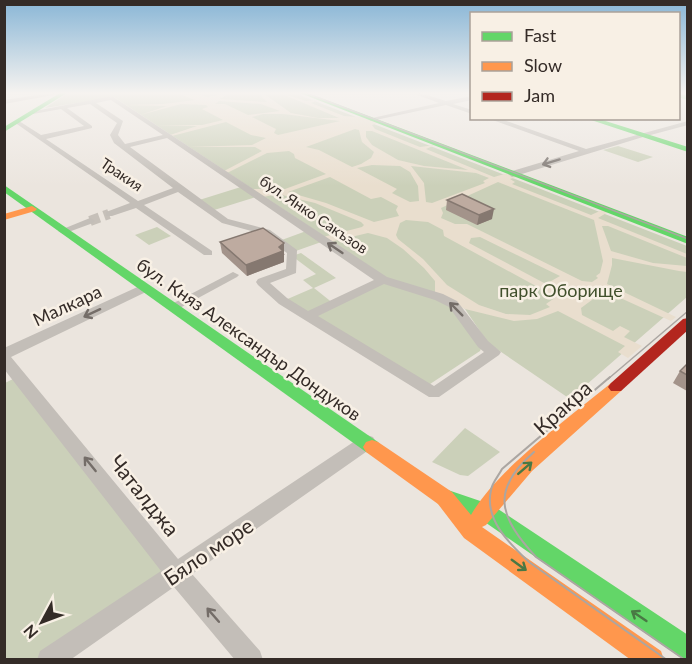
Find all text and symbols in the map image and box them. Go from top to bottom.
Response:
legend [470,12,680,120]
text: Fast [524,24,557,46]
text: Slow [524,54,562,76]
text: Jam [524,84,555,106]
street label: Тракия [98,153,146,195]
one-way arrow [542,157,561,168]
street label: бул. Янко Сакъзов [257,171,371,257]
one-way arrow [327,242,343,254]
street label: бул. Княз Александър Дондуков [133,253,365,425]
park label: парк Оборище [499,279,623,301]
street label: Малкара [29,280,105,330]
one-way arrow [449,301,463,316]
one-way arrow [83,307,101,319]
street label: Кракра [528,375,596,439]
street label: Чаталджа [105,449,185,541]
one-way arrow [83,456,96,472]
one-way arrow [517,461,532,475]
street label: Бяло море [159,512,257,590]
one-way arrow [510,558,526,571]
north arrow [12,592,72,652]
one-way arrow [206,608,220,623]
one-way arrow [631,610,648,622]
text: N [19,621,42,643]

